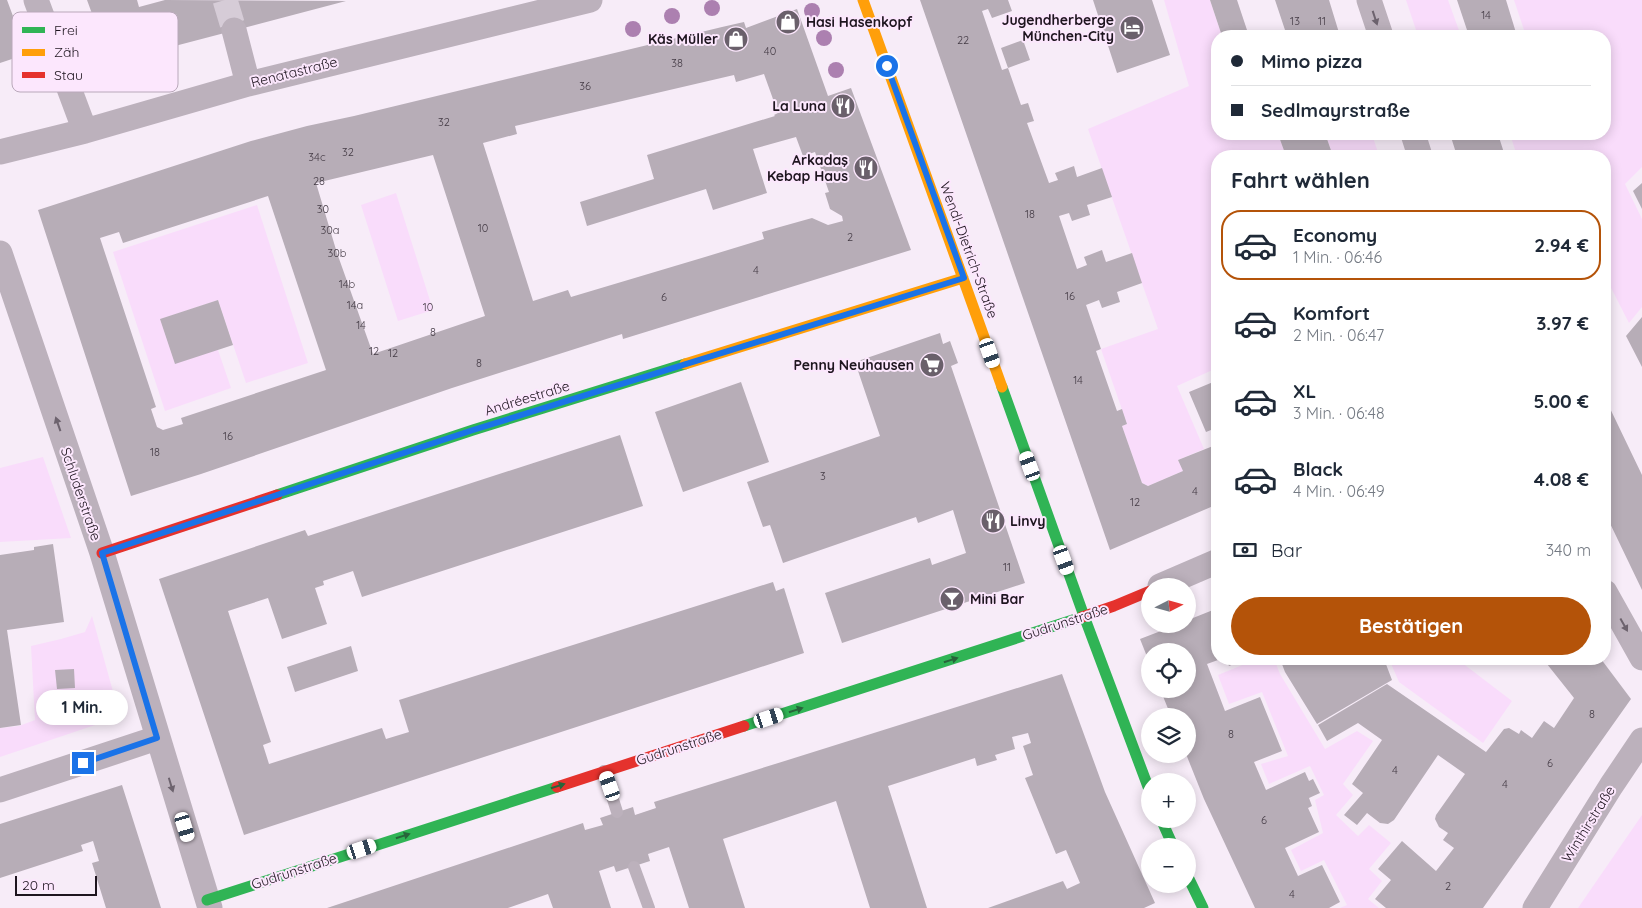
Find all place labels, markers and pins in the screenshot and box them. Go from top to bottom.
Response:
shop icon: Hasi Hasenkopf [775,9,801,35]
place label: Jugendherberge München-City [1002,11,1114,45]
place label: Hasi Hasenkopf [806,13,913,31]
hotel icon: Jugendherberge München-City [1119,15,1145,41]
shop icon: Käs Müller [723,26,749,52]
place label: Käs Müller [648,30,718,48]
restaurant icon: La Luna [830,93,856,119]
place label: La Luna [772,97,826,115]
place label: Arkadaş Kebap Haus [767,151,848,185]
restaurant icon: Arkadaş Kebap Haus [853,155,879,181]
supermarket icon: Penny Neuhausen [919,352,945,378]
place label: Penny Neuhausen [793,356,914,374]
restaurant icon: Linvy [980,508,1006,534]
place label: Linvy [1010,512,1046,530]
bar icon: Mini Bar [939,586,965,612]
place label: Mini Bar [970,590,1024,608]

